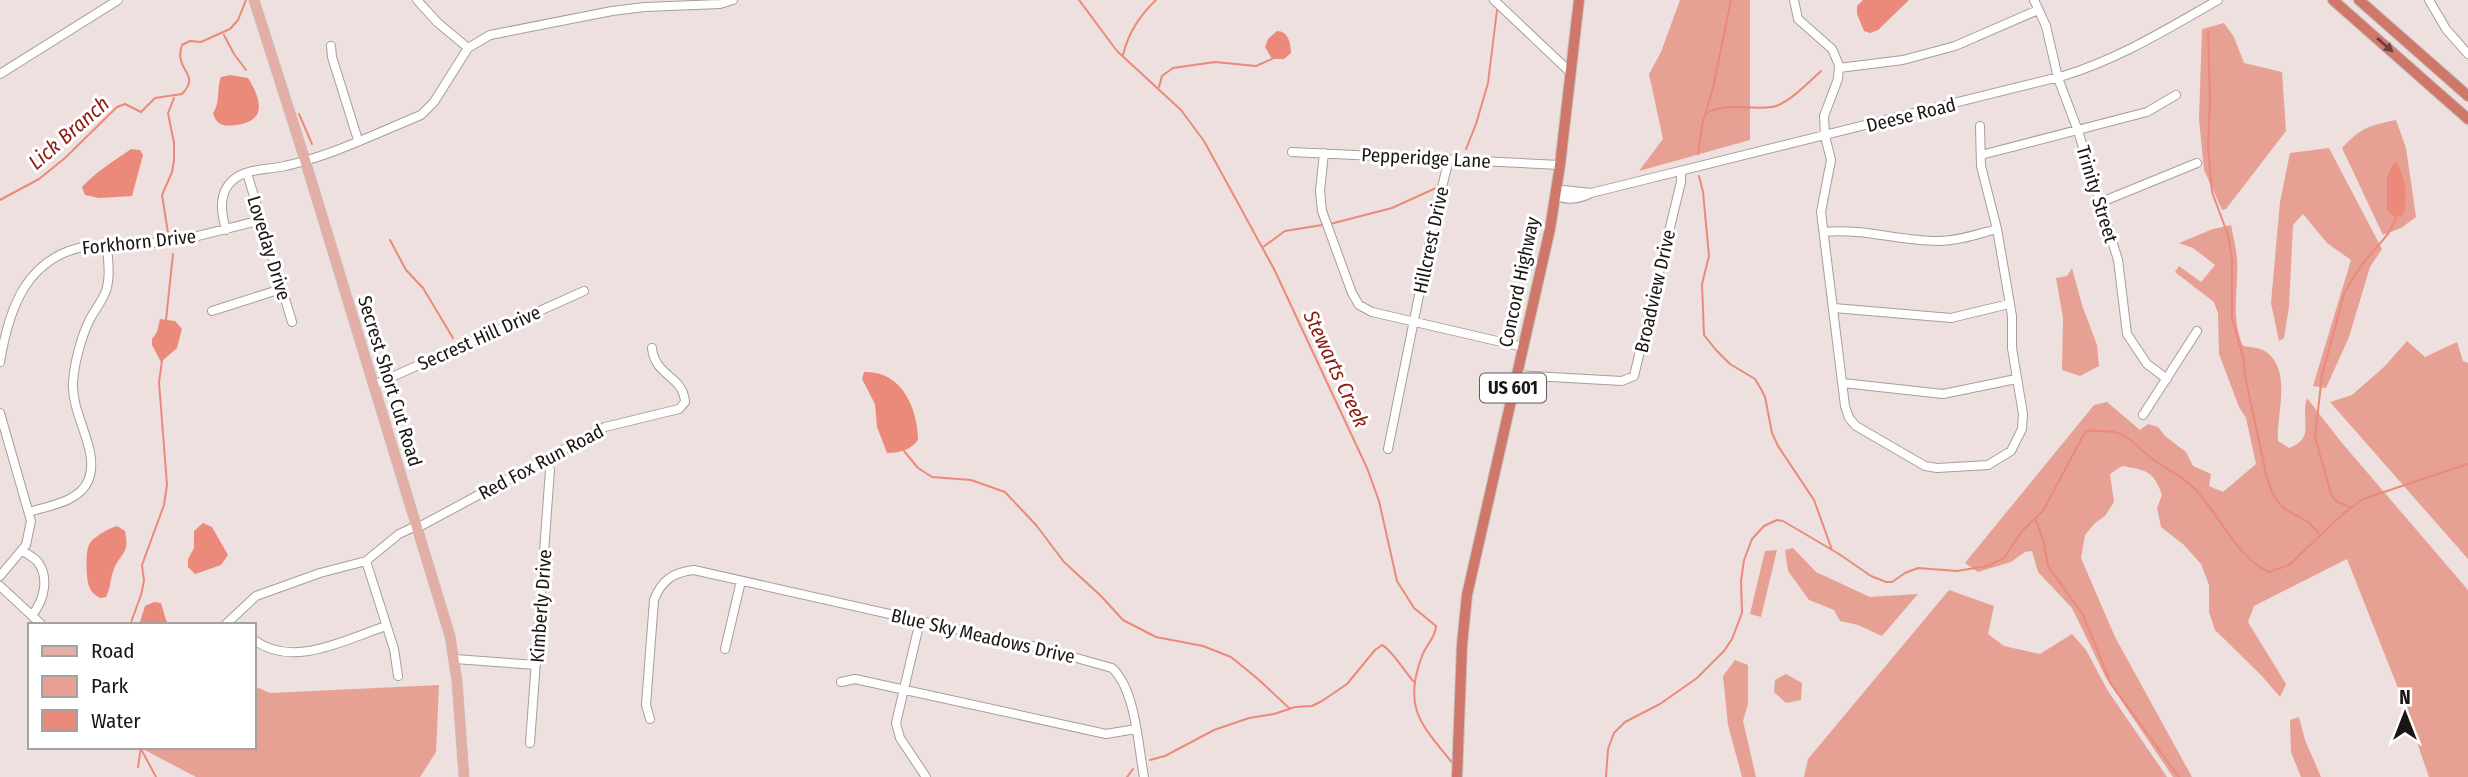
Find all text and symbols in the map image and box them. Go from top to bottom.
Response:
one-way arrow [2376,37,2393,52]
water label: Lick Branch [23,91,115,175]
street label: Deese Road [1864,93,1958,137]
street label: Pepperidge Lane [1361,143,1491,173]
street label: Trinity Street [2071,143,2123,246]
street label: Hillcrest Drive [1408,184,1454,296]
street label: Loveday Drive [242,193,296,303]
street label: Concord Highway [1494,214,1544,349]
street label: Forkhorn Drive [81,225,197,259]
street label: Broadview Drive [1630,227,1680,355]
street label: Secrest Short Cut Road [353,293,427,469]
street label: Secrest Hill Drive [414,301,544,375]
water label: Stewarts Creek [1297,305,1374,432]
road number: US 601 [1480,374,1546,402]
street label: Red Fox Run Road [474,419,608,505]
street label: Kimberly Drive [526,549,556,663]
street label: Blue Sky Meadows Drive [889,604,1077,668]
legend [28,623,256,749]
text: Road [91,638,135,664]
text: Park [91,673,129,699]
north arrow [2370,679,2440,749]
text: N [2399,686,2411,709]
text: Water [91,708,141,734]

